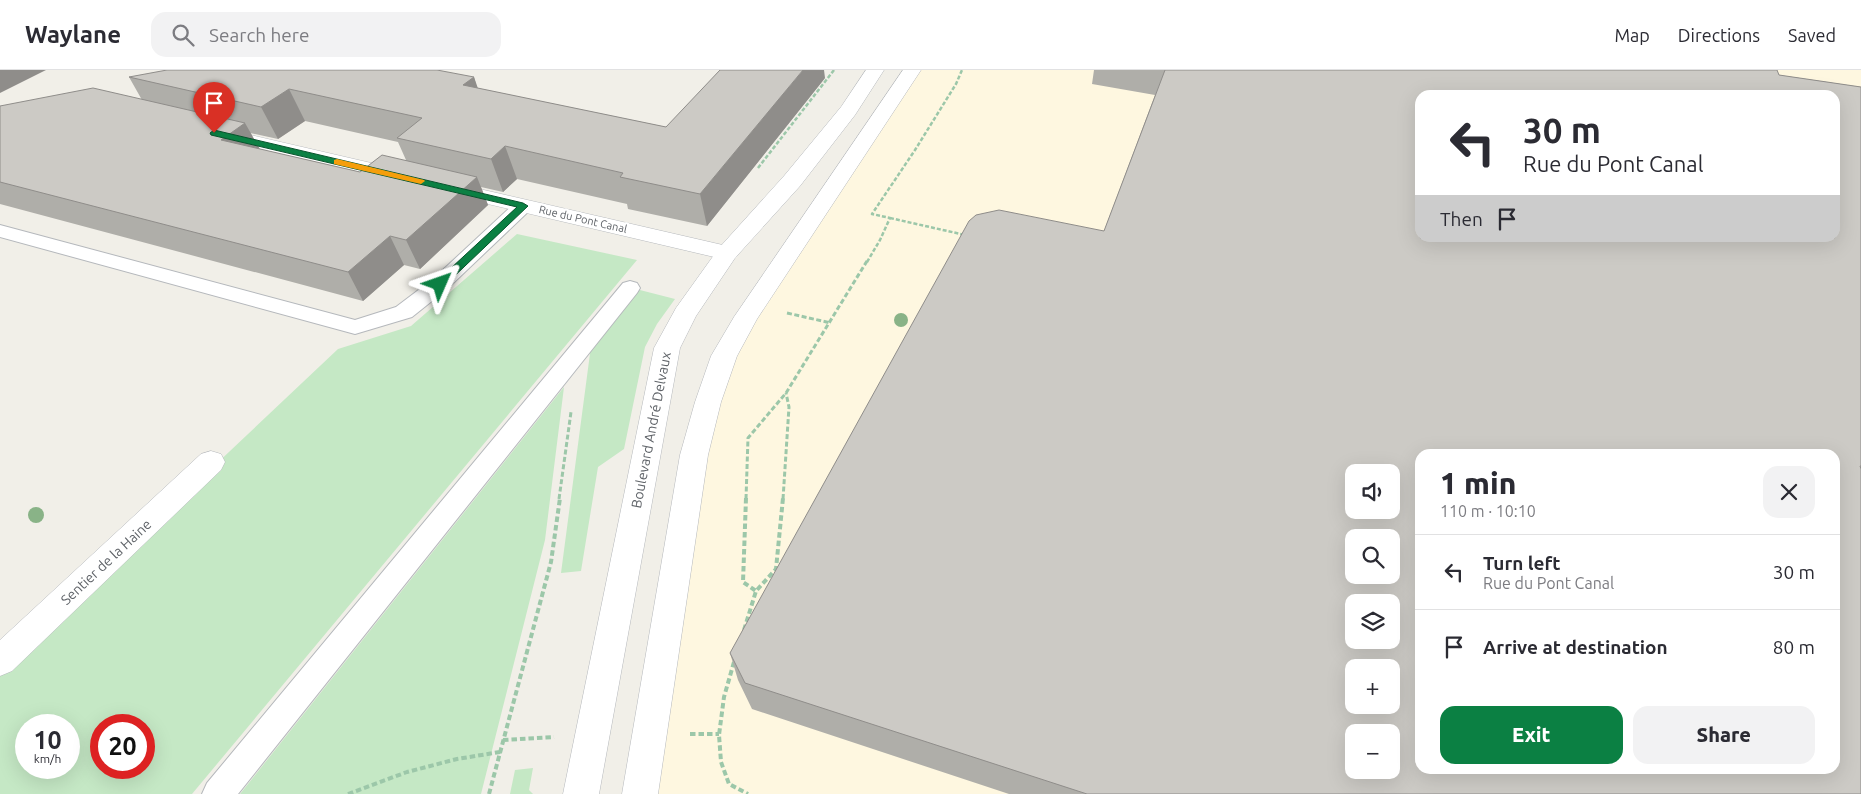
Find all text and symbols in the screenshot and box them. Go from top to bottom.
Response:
search box [151,12,501,57]
text: Waylane [25,21,121,48]
icon: search [169,21,197,49]
text: Search here [209,24,309,46]
text: Map [1614,25,1650,45]
text: Directions [1678,25,1760,45]
text: Saved [1788,25,1836,45]
pin [193,82,235,133]
icon: arrive [200,89,228,117]
icon: left [1440,110,1505,175]
text: 30 m [1523,110,1601,150]
text: Rue du Pont Canal [1523,151,1703,176]
street label: Rue du Pont Canal [538,203,628,235]
icon: arrive [1493,205,1521,233]
text: Then [1440,208,1483,230]
position arrow [413,257,465,309]
street label: Boulevard André Delvaux [628,350,674,510]
map controls [1345,464,1400,779]
button: sound [1345,464,1400,519]
text: 1 min [1440,466,1516,500]
button: close [1763,466,1815,518]
text: 110 m · 10:10 [1440,502,1536,520]
street label: Sentier de la Haine [58,516,154,608]
button: search [1345,529,1400,584]
text: Turn left [1483,552,1561,574]
icon: left [1440,558,1468,586]
text: 30 m [1773,561,1815,583]
text: Rue du Pont Canal [1483,574,1614,592]
button: layers [1345,594,1400,649]
icon: arrive [1440,633,1468,661]
text: Arrive at destination [1483,636,1668,658]
text: 80 m [1773,636,1815,658]
button: + [1345,659,1400,714]
button: Exit [1440,706,1623,764]
button: Share [1633,706,1815,764]
speed limit sign: 20 [90,714,155,779]
button: − [1345,724,1400,779]
text: 10 [33,726,62,754]
text: km/h [34,752,61,765]

